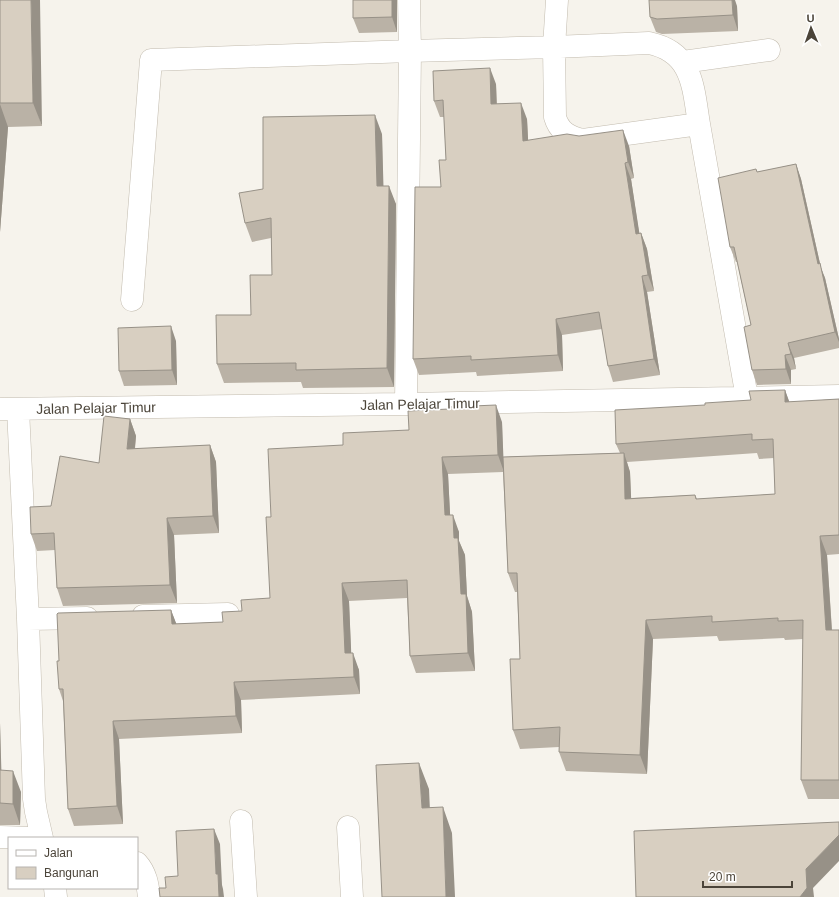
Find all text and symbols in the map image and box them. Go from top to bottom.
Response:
north arrow [791,8,831,48]
text: U [806,12,815,24]
street label: Jalan Pelajar Timur [360,395,480,413]
street label: Jalan Pelajar Timur [36,399,156,417]
legend [8,837,138,889]
text: Jalan [44,846,73,860]
scale bar [703,863,792,889]
text: Bangunan [44,866,99,880]
text: 20 m [709,870,736,884]

